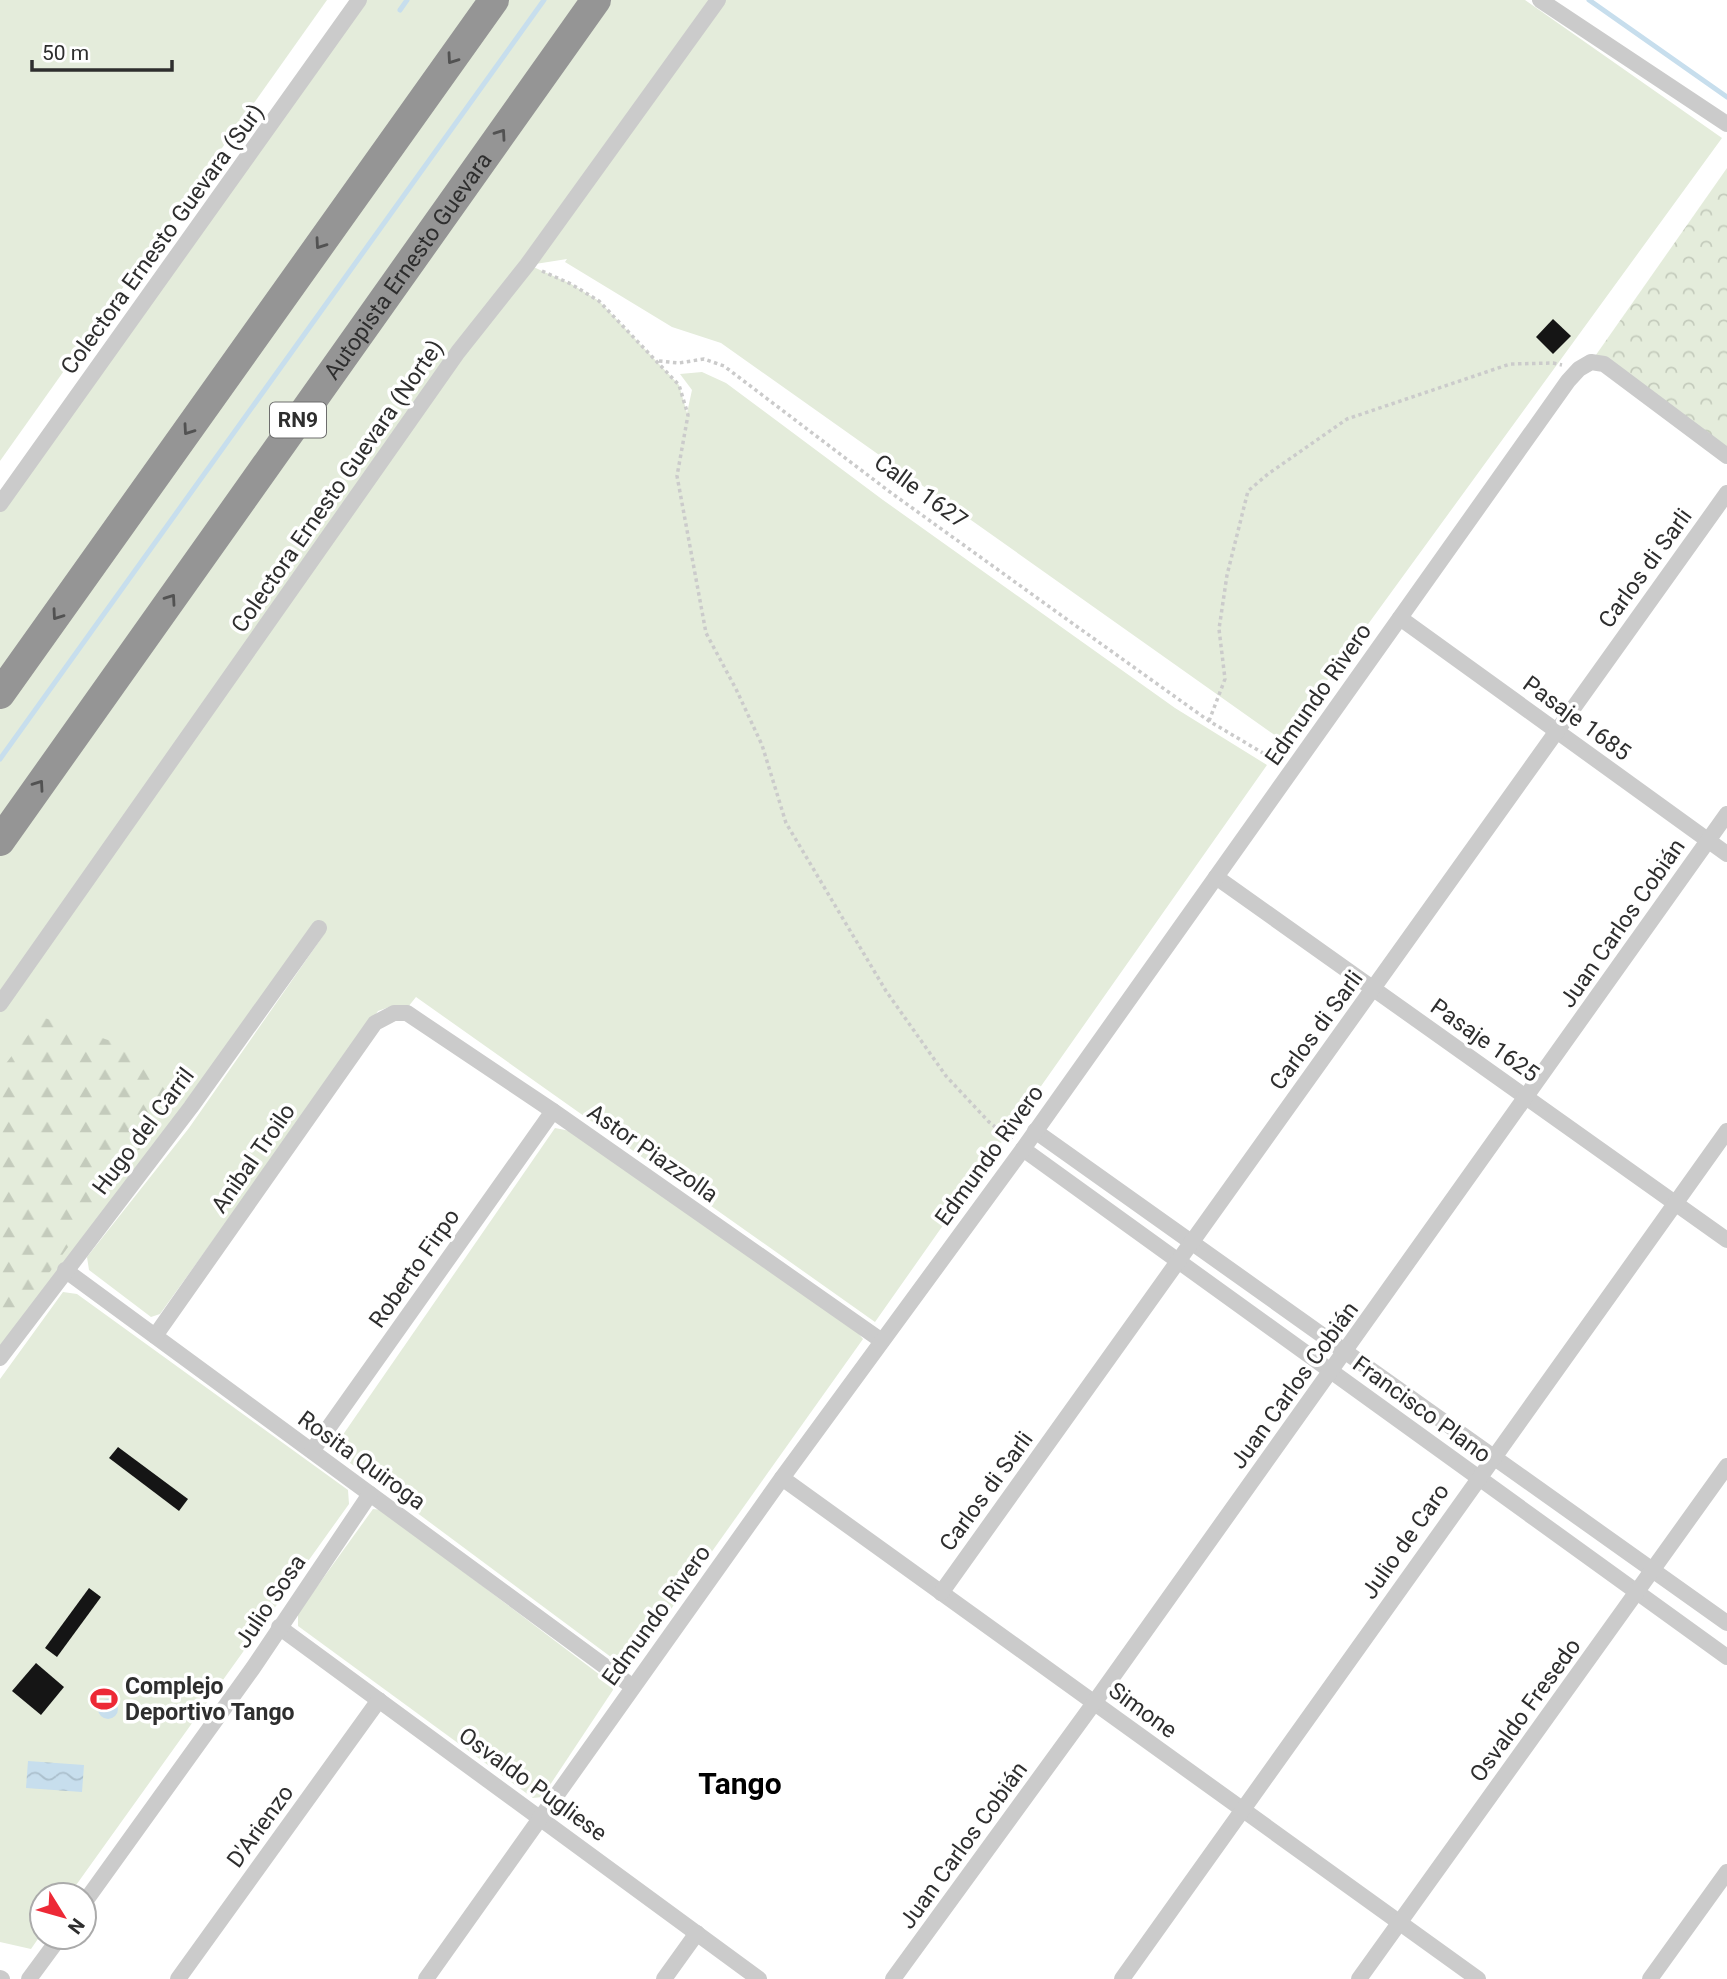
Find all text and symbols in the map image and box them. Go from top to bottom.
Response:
scale bar [32,28,172,72]
text: 50 m [42,41,89,65]
one-way arrow [448,51,460,64]
street label: Colectora Ernesto Guevara (Sur) [55,99,269,380]
one-way arrow [493,129,505,142]
street label: Autopista Ernesto Guevara [318,147,498,385]
one-way arrow [316,236,328,249]
street label: Colectora Ernesto Guevara (Norte) [226,335,449,638]
road number: RN9 [270,402,326,438]
one-way arrow [184,422,197,435]
street label: Calle 1627 [869,449,972,534]
street label: Carlos di Sarli [1593,503,1698,633]
one-way arrow [163,594,175,607]
one-way arrow [52,607,65,620]
street label: Edmundo Rivero [1260,618,1377,770]
street label: Pasaje 1685 [1518,670,1636,767]
one-way arrow [31,780,44,793]
street label: Juan Carlos Cobián [1554,834,1691,1013]
street label: Carlos di Sarli [1264,965,1369,1095]
street label: Pasaje 1625 [1425,993,1544,1088]
street label: Hugo del Carril [87,1063,200,1200]
street label: Edmundo Rivero [929,1080,1049,1231]
street label: Anibal Troilo [206,1098,301,1218]
street label: Astor Piazzolla [582,1099,723,1208]
street label: Roberto Firpo [363,1204,465,1333]
street label: Juan Carlos Cobián [1225,1297,1364,1474]
street label: Francisco Plano [1348,1350,1496,1468]
street label: Rosita Quiroga [293,1405,431,1516]
street label: Carlos di Sarli [934,1426,1039,1556]
street label: Julio de Caro [1356,1478,1455,1604]
street label: Edmundo Rivero [596,1540,716,1691]
street label: Julio Sosa [229,1550,311,1653]
street label: Osvaldo Fresedo [1464,1633,1587,1787]
place label: Complejo Deportivo Tango [125,1673,295,1726]
street label: Simone [1103,1677,1182,1744]
sports icon: Complejo Deportivo Tango [89,1684,119,1714]
street label: Osvaldo Pugliese [454,1722,612,1847]
street label: Juan Carlos Cobián [894,1757,1033,1934]
district label: Tango [698,1766,782,1801]
street label: D'Arienzo [221,1780,299,1873]
north arrow [28,1881,98,1951]
text: N [63,1914,89,1938]

